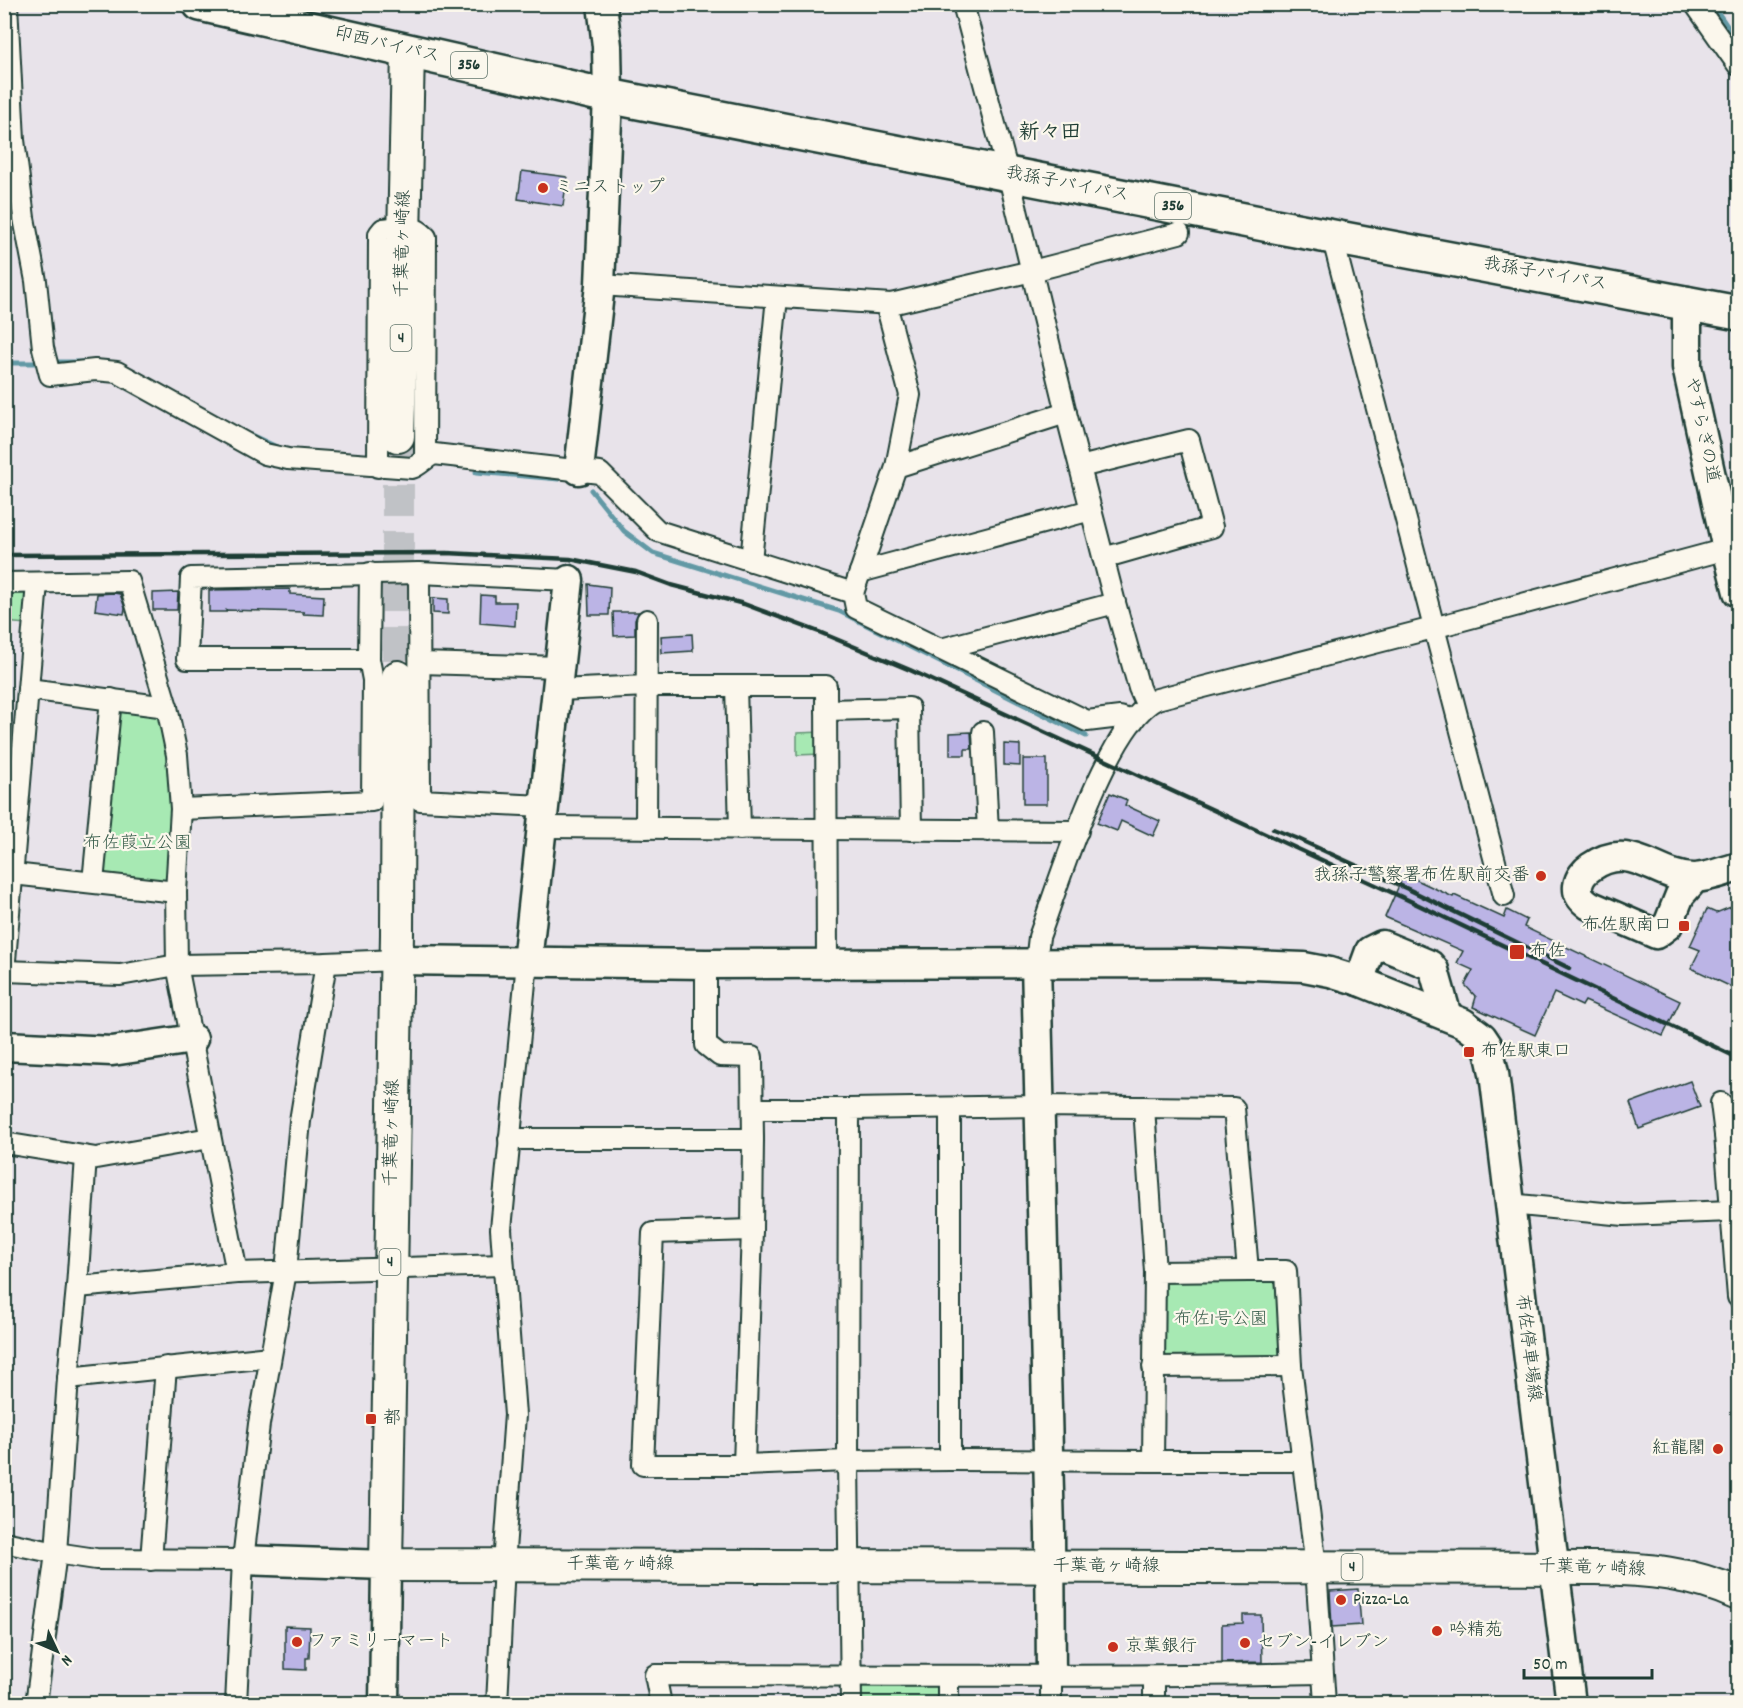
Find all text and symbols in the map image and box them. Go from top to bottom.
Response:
street label: 印西バイパス [332,22,442,70]
road number: 356 [451,52,487,78]
district label: 新々田 [1019,119,1082,149]
street label: 我孫子バイパス [1003,161,1131,209]
place label: ミニストップ [555,176,665,201]
marker: ミニストップ [536,181,550,195]
street label: 千葉竜ヶ崎線 [391,190,417,298]
road number: 356 [1155,193,1191,219]
street label: 我孫子バイパス [1481,252,1609,298]
road number: 4 [390,325,412,351]
street label: やすらぎの道 [1678,375,1724,485]
park label: 布佐葭立公園 [84,832,192,857]
place label: 我孫子警察署布佐駅前交番 [1313,864,1529,889]
marker: 我孫子警察署布佐駅前交番 [1534,869,1548,883]
place label: 布佐駅南口 [1582,914,1672,939]
marker: 布佐駅南口 [1677,919,1691,933]
place label: 布佐 [1530,940,1566,965]
marker: 布佐 [1508,943,1526,961]
place label: 布佐駅東口 [1481,1040,1571,1065]
marker: 布佐駅東口 [1462,1045,1476,1059]
street label: 千葉竜ヶ崎線 [380,1079,406,1187]
road number: 4 [380,1249,400,1275]
street label: 布佐停車場線 [1508,1293,1546,1403]
park label: 布佐1号公園 [1174,1308,1268,1333]
place label: 都 [383,1407,401,1432]
marker: 都 [364,1412,378,1426]
place label: 紅龍閣 [1652,1437,1706,1462]
marker: 紅龍閣 [1711,1442,1725,1456]
street label: 千葉竜ヶ崎線 [566,1553,674,1578]
road number: 4 [1342,1554,1362,1580]
street label: 千葉竜ヶ崎線 [1052,1555,1160,1580]
street label: 千葉竜ヶ崎線 [1538,1555,1646,1583]
place label: Pizza-La [1353,1588,1409,1613]
marker: Pizza-La [1334,1593,1348,1607]
place label: 吟精苑 [1449,1619,1503,1644]
north arrow [27,1621,87,1681]
marker: 吟精苑 [1430,1624,1444,1638]
place label: ファミリーマート [309,1630,453,1655]
place label: セブン-イレブン [1257,1631,1389,1656]
marker: ファミリーマート [290,1635,304,1649]
place label: 京葉銀行 [1125,1635,1197,1660]
marker: セブン-イレブン [1238,1636,1252,1650]
marker: 京葉銀行 [1106,1640,1120,1654]
scale bar [1524,1642,1652,1680]
text: N [55,1649,77,1671]
text: 50 m [1533,1653,1568,1678]

